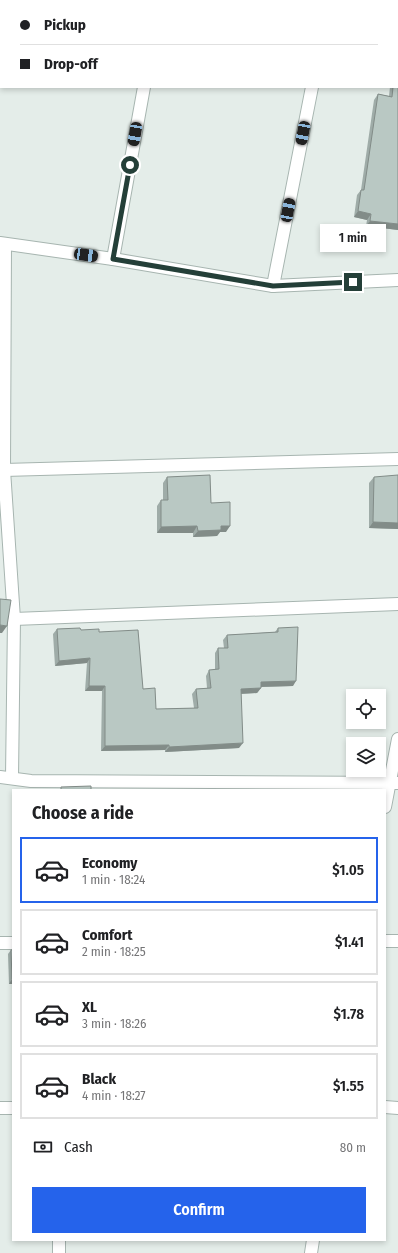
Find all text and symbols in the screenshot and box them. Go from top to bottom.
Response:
text: Pickup [44,16,86,34]
text: Drop-off [44,55,98,73]
car [295,120,311,146]
car [127,121,143,147]
route start [121,156,139,174]
car [280,197,296,223]
callout: 1 min [320,224,386,252]
text: 1 min [339,230,367,245]
car [73,247,99,263]
route end [344,273,362,291]
map controls [346,689,386,777]
button: locate [346,689,386,729]
button: layers [346,737,386,777]
text: Choose a ride [32,802,134,824]
icon: car [34,852,70,888]
text: Economy [82,854,137,872]
text: $1.05 [332,861,364,879]
text: 1 min · 18:24 [82,872,145,887]
icon: car [34,924,70,960]
text: Comfort [82,926,133,944]
text: $1.41 [335,933,364,951]
text: 2 min · 18:25 [82,944,146,959]
icon: car [34,996,70,1032]
text: XL [82,998,97,1016]
text: $1.78 [334,1005,364,1023]
text: 3 min · 18:26 [82,1016,146,1031]
icon: car [34,1068,70,1104]
text: Black [82,1070,116,1088]
text: $1.55 [333,1077,364,1095]
text: 4 min · 18:27 [82,1088,146,1103]
icon: cash [32,1136,54,1158]
text: Cash [64,1138,93,1156]
text: 80 m [340,1140,366,1155]
button: Confirm [32,1187,366,1233]

